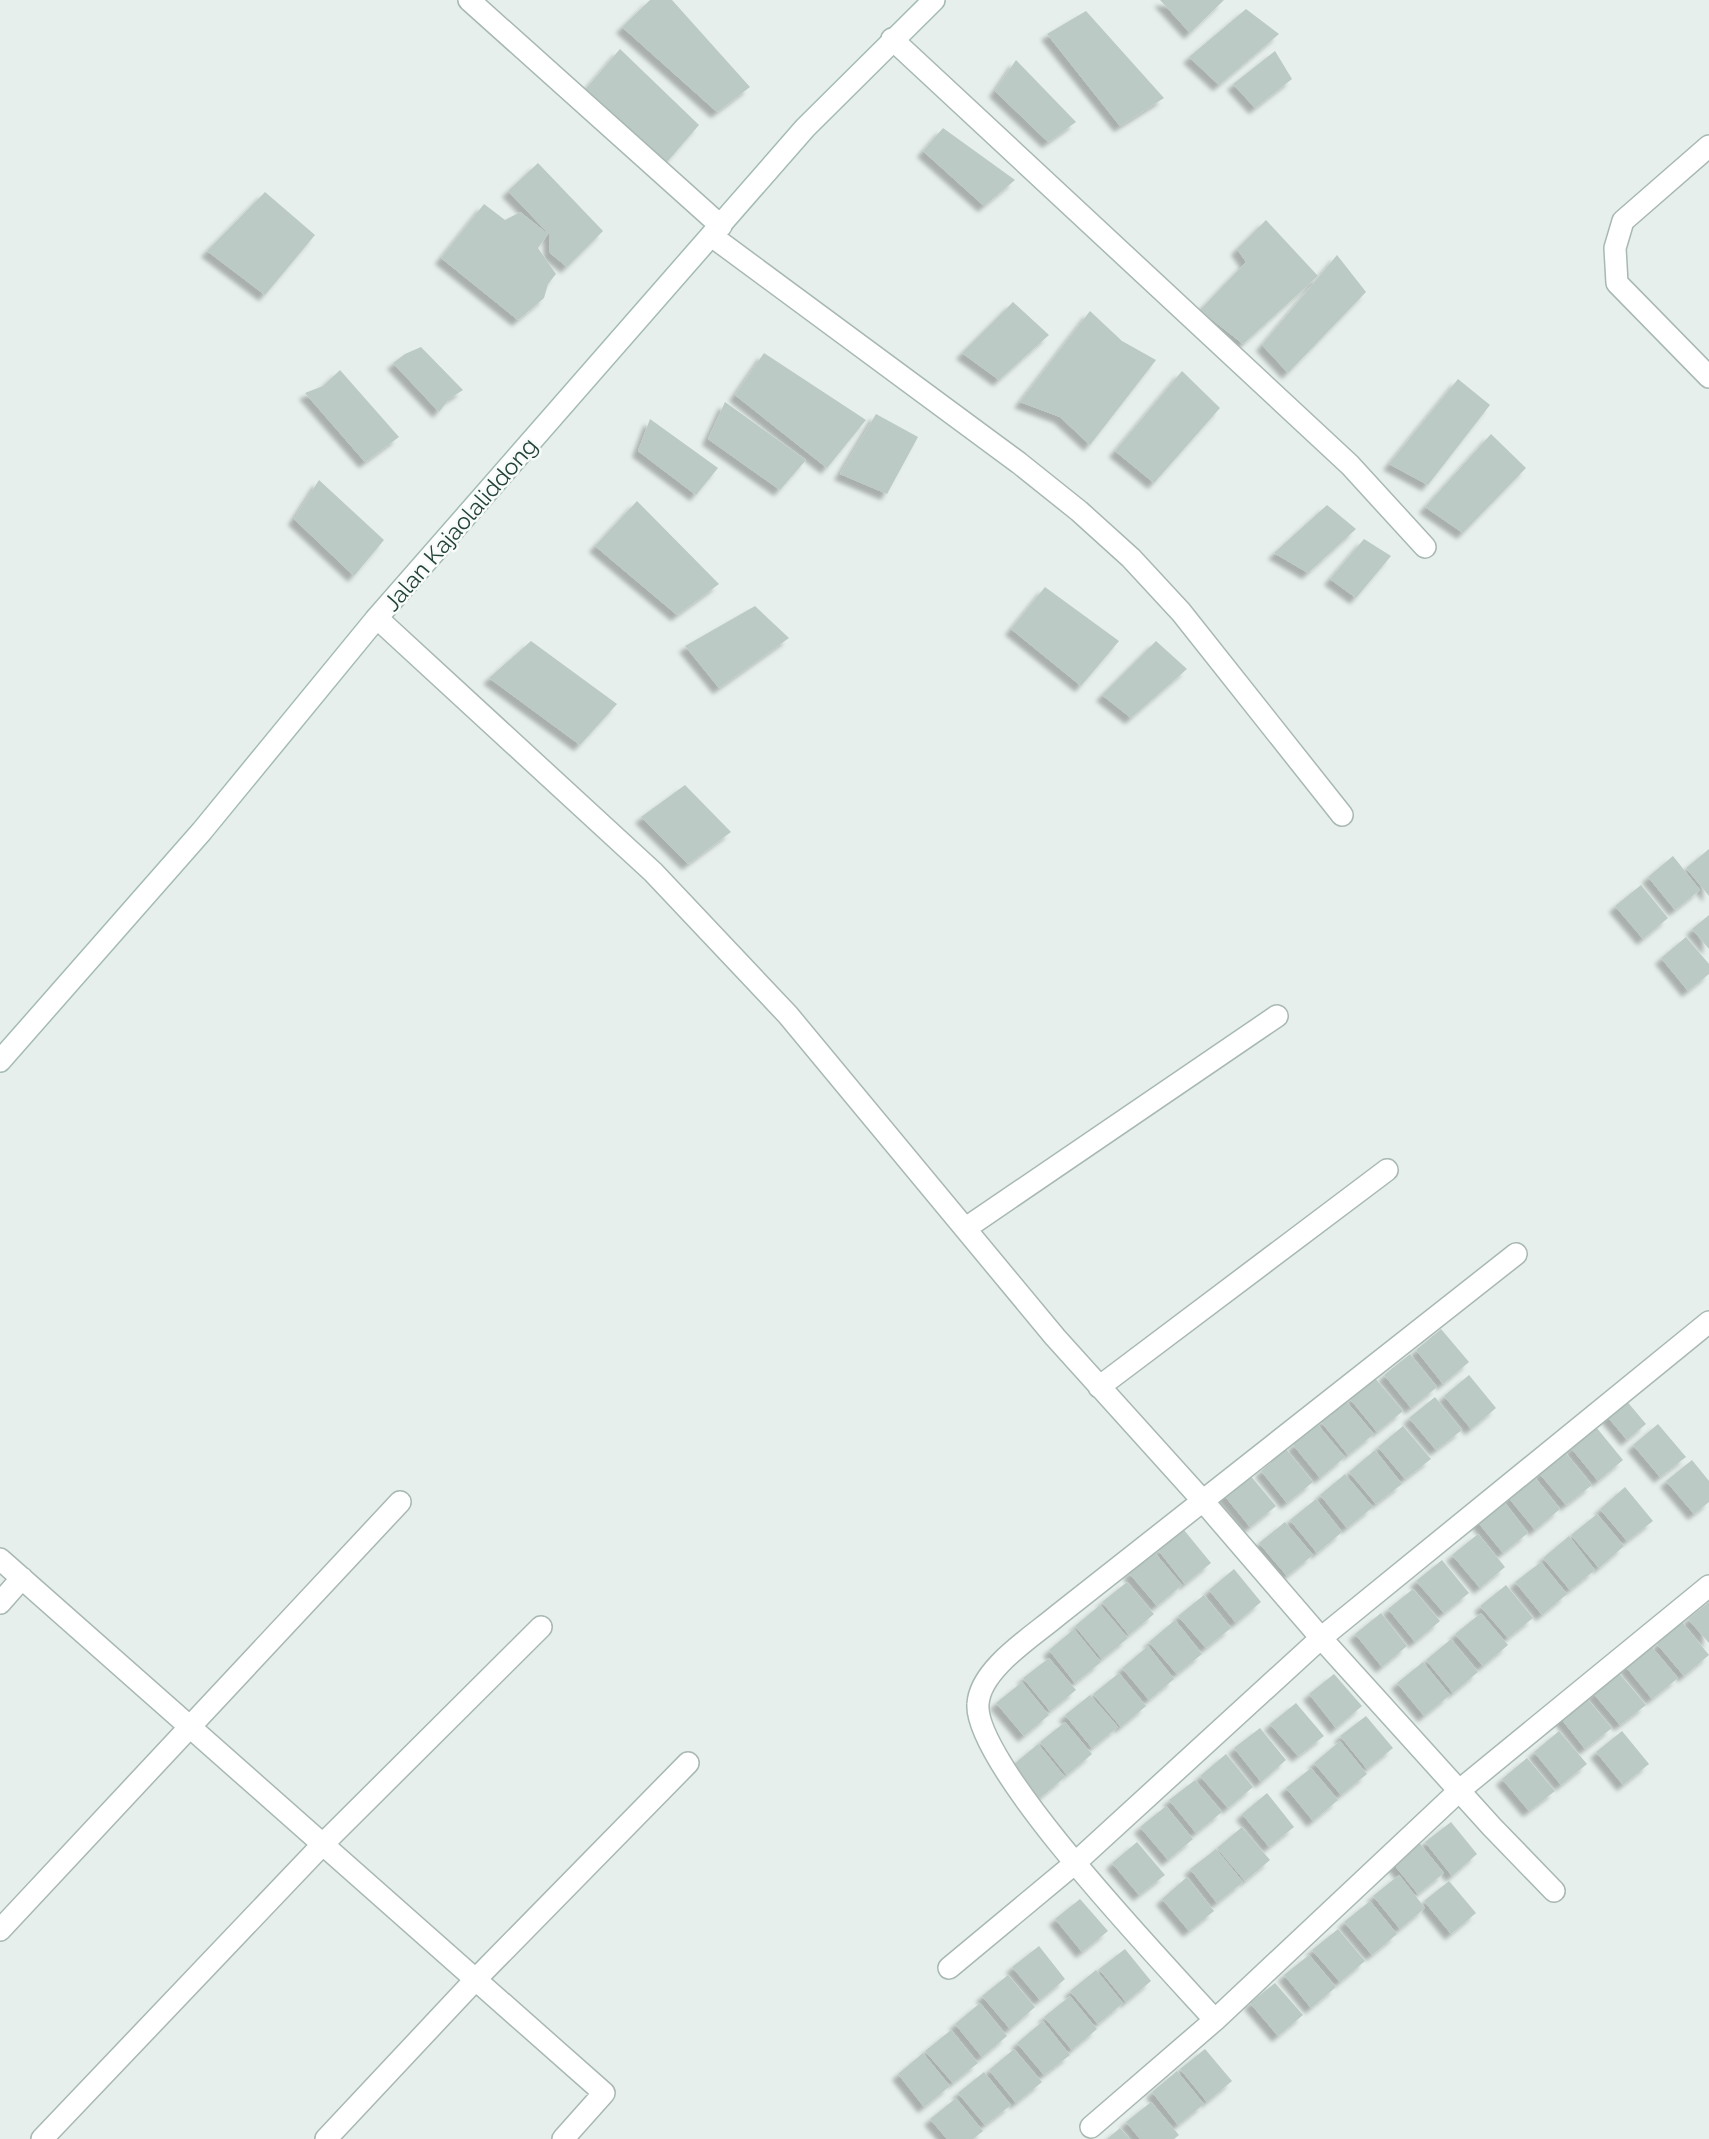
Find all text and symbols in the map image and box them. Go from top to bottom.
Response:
street label: Jalan Kajaolaliddong [378,432,542,616]

